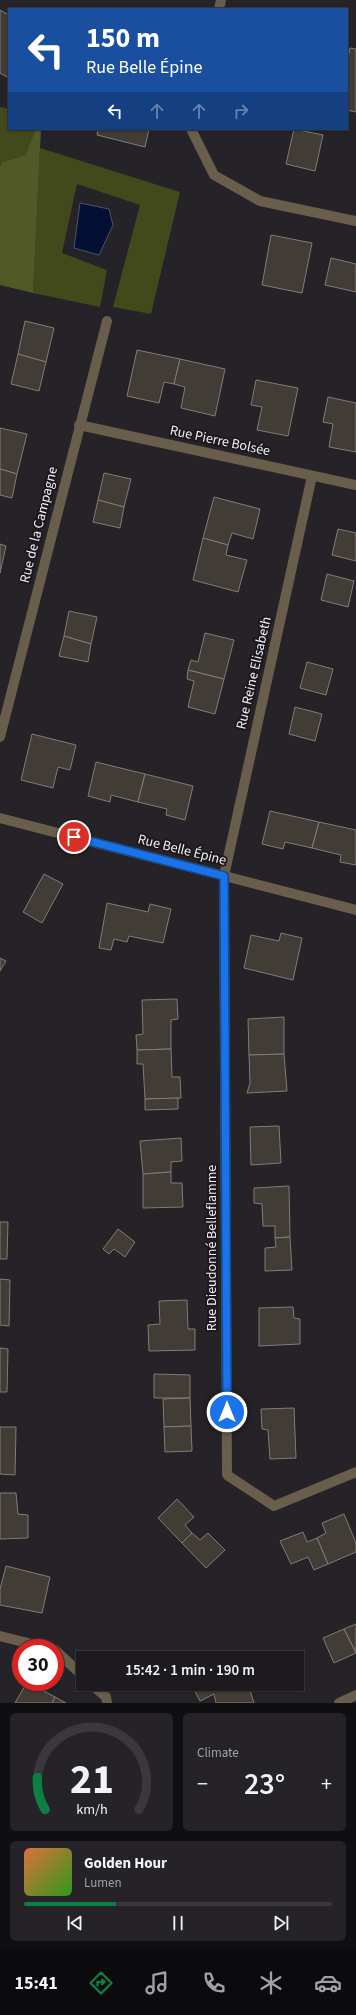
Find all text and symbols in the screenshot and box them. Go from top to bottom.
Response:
text: 150 m [86,18,160,58]
icon: left [20,24,72,76]
text: Rue Belle Épine [86,55,202,80]
icon: left [104,100,126,122]
icon: ahead [146,100,168,122]
icon: ahead [188,100,210,122]
icon: right [230,100,252,122]
street label: Rue Pierre Bolsée [168,421,272,461]
street label: Rue de la Campagne [15,465,63,585]
street label: Rue Reine Elisabeth [231,615,277,731]
pin [57,820,91,854]
icon: arrive [63,826,85,848]
street label: Rue Belle Épine [136,829,228,871]
street label: Rue Dieudonné Belleflamme [202,1165,222,1331]
position arrow [206,1391,248,1433]
speed limit sign: 30 [12,1639,64,1691]
text: 15:42 · 1 min · 190 m [125,1660,255,1681]
text: Climate [197,1744,239,1762]
text: 21 [70,1750,113,1810]
text: 23° [244,1763,285,1806]
text: − [197,1768,208,1800]
text: + [321,1768,332,1800]
text: km/h [76,1799,107,1820]
text: Golden Hour [84,1853,167,1874]
text: Lumen [84,1874,122,1892]
icon: previous [64,1912,86,1934]
icon: pause [167,1912,189,1934]
icon: next [270,1912,292,1934]
icon: directions [87,1969,115,1997]
icon: music [143,1969,171,1997]
icon: phone [200,1969,228,1997]
icon: climate [257,1969,285,1997]
icon: car [314,1969,342,1997]
text: 15:41 [14,1971,58,1996]

